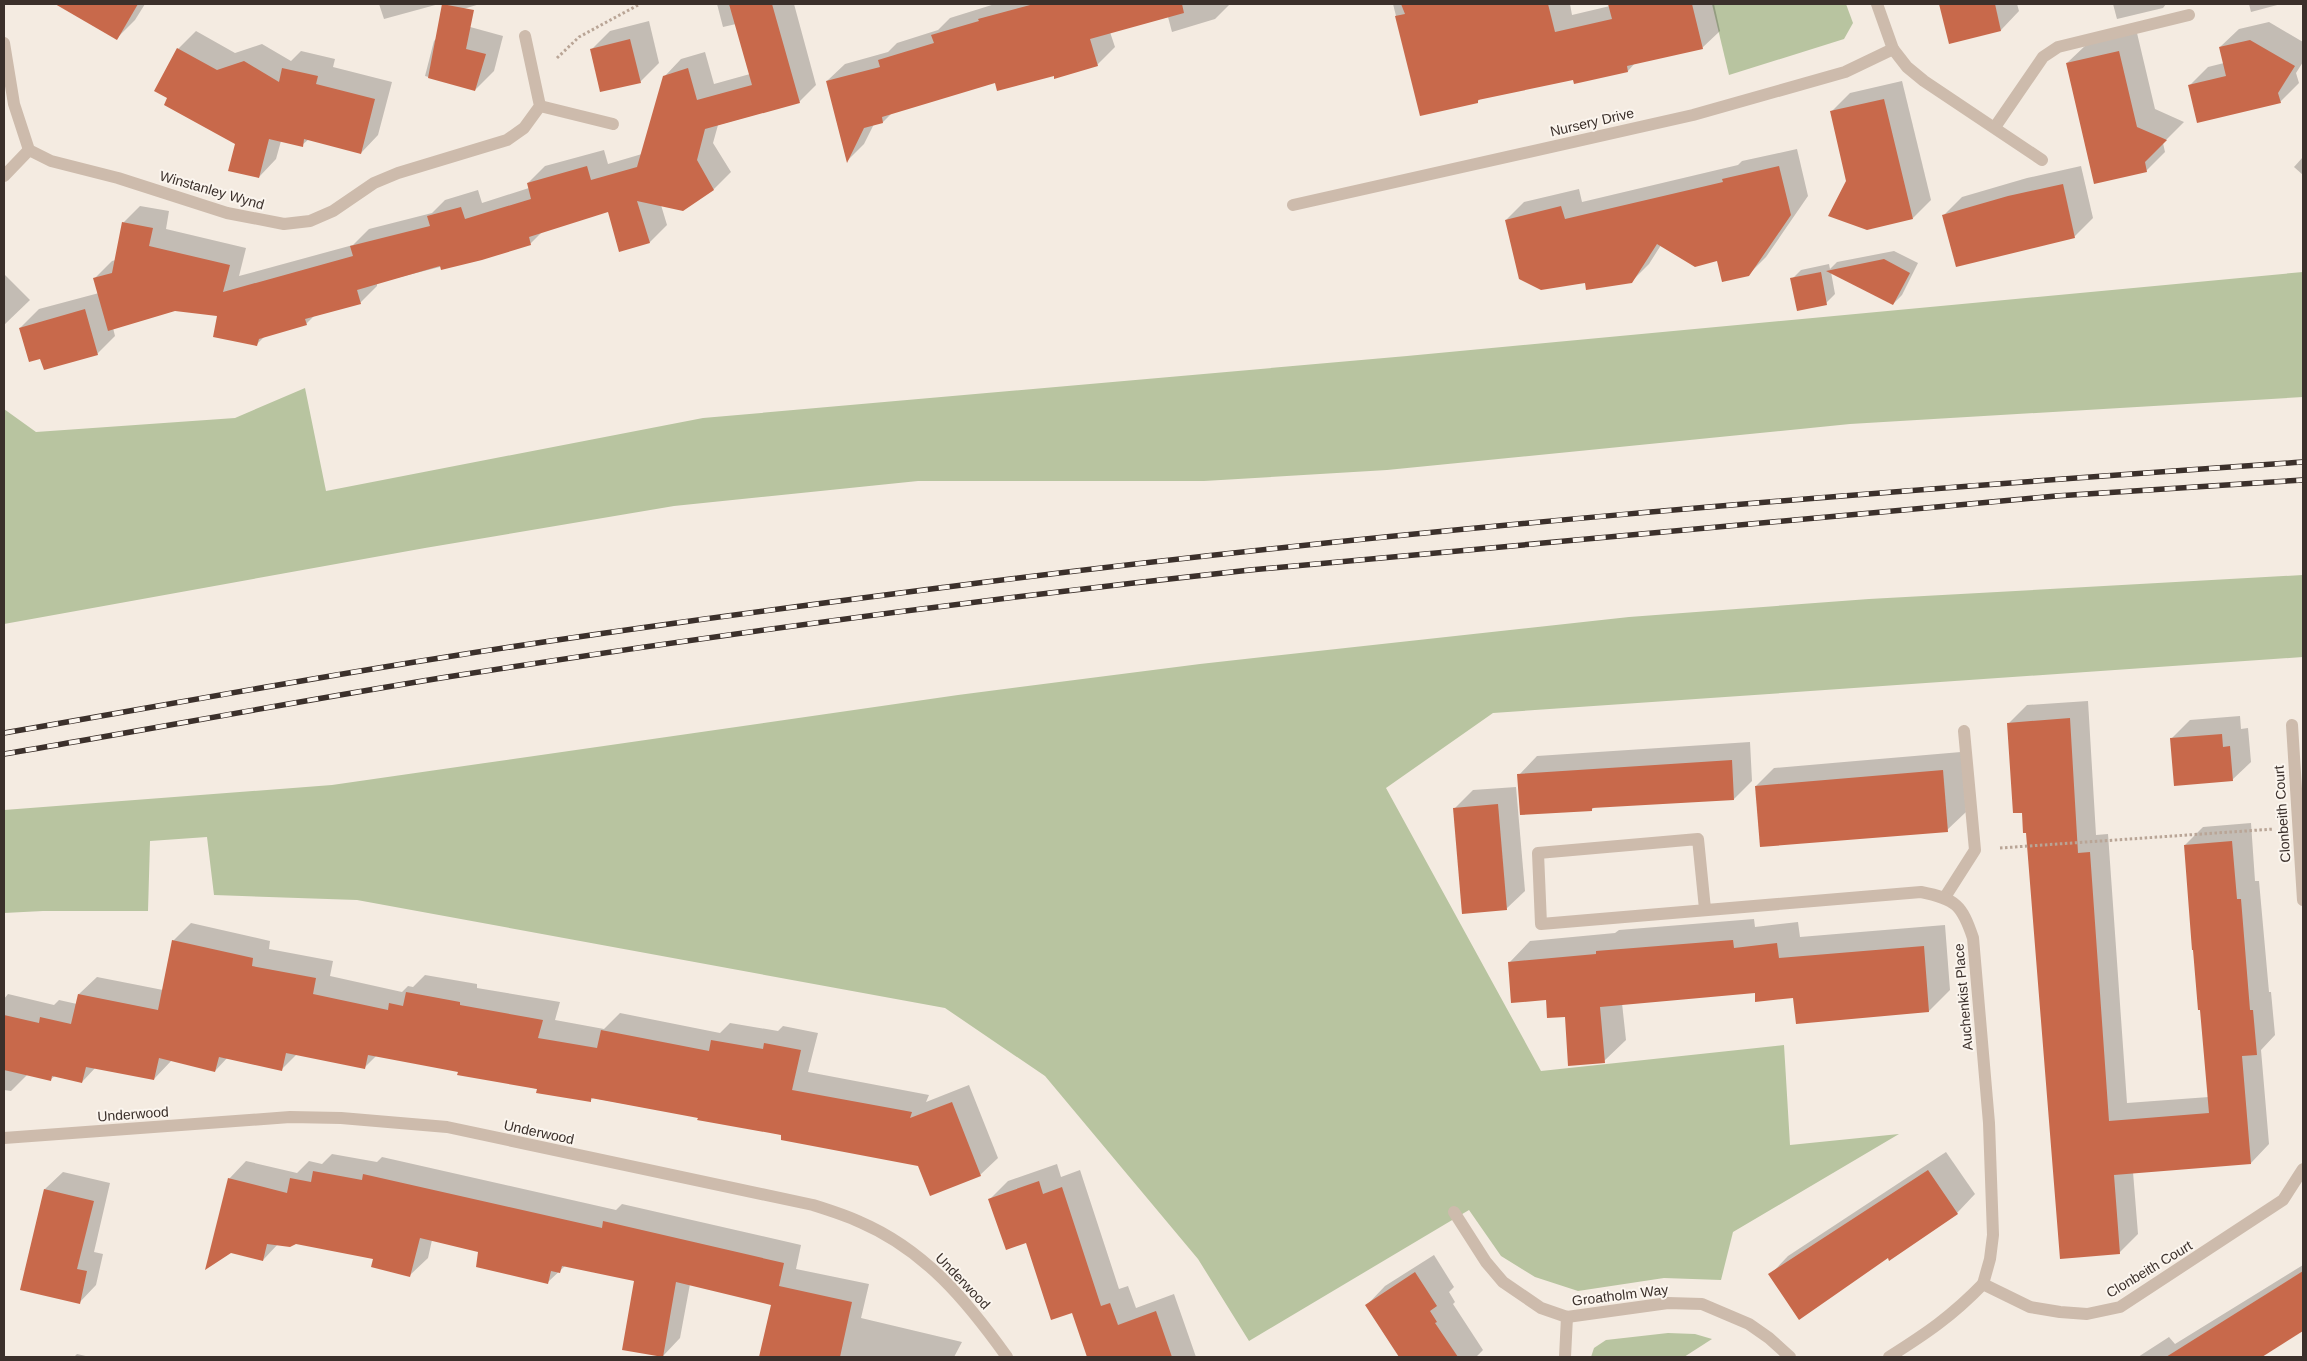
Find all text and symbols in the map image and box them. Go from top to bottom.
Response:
street label: Nursery Drive [1549,105,1636,139]
street label: Winstanley Wynd [158,167,266,213]
street label: Clonbeith Court [2271,765,2293,863]
street label: Auchenkist Place [1950,943,1976,1051]
street label: Underwood [97,1104,169,1124]
street label: Underwood [502,1117,576,1147]
street label: Clonbeith Court [2103,1237,2195,1301]
street label: Underwood [932,1250,994,1312]
street label: Groatholm Way [1571,1281,1669,1309]

